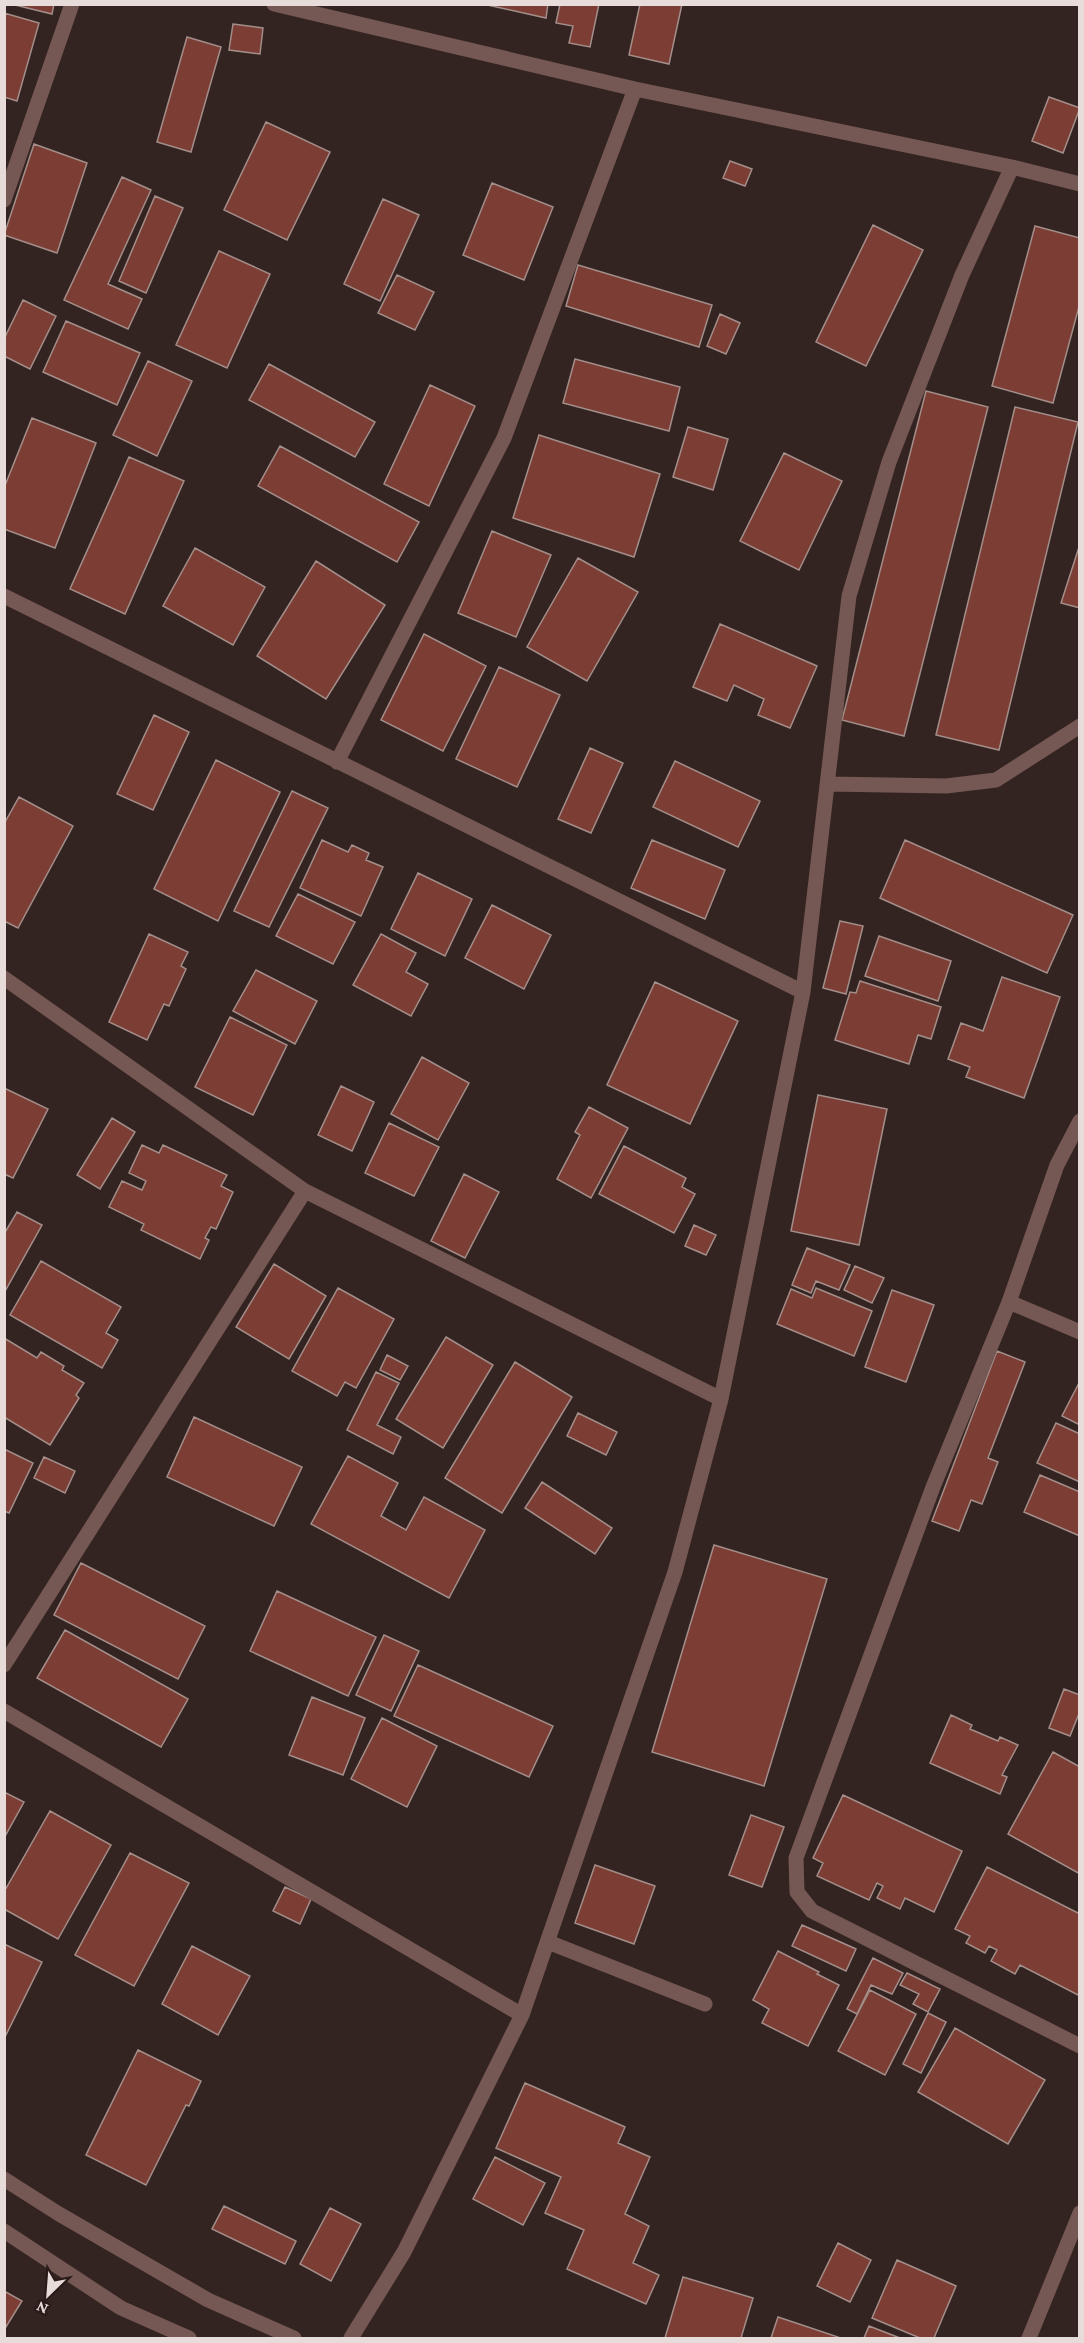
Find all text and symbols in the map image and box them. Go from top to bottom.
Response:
north arrow [18,2265,78,2325]
text: N [33,2298,50,2318]

